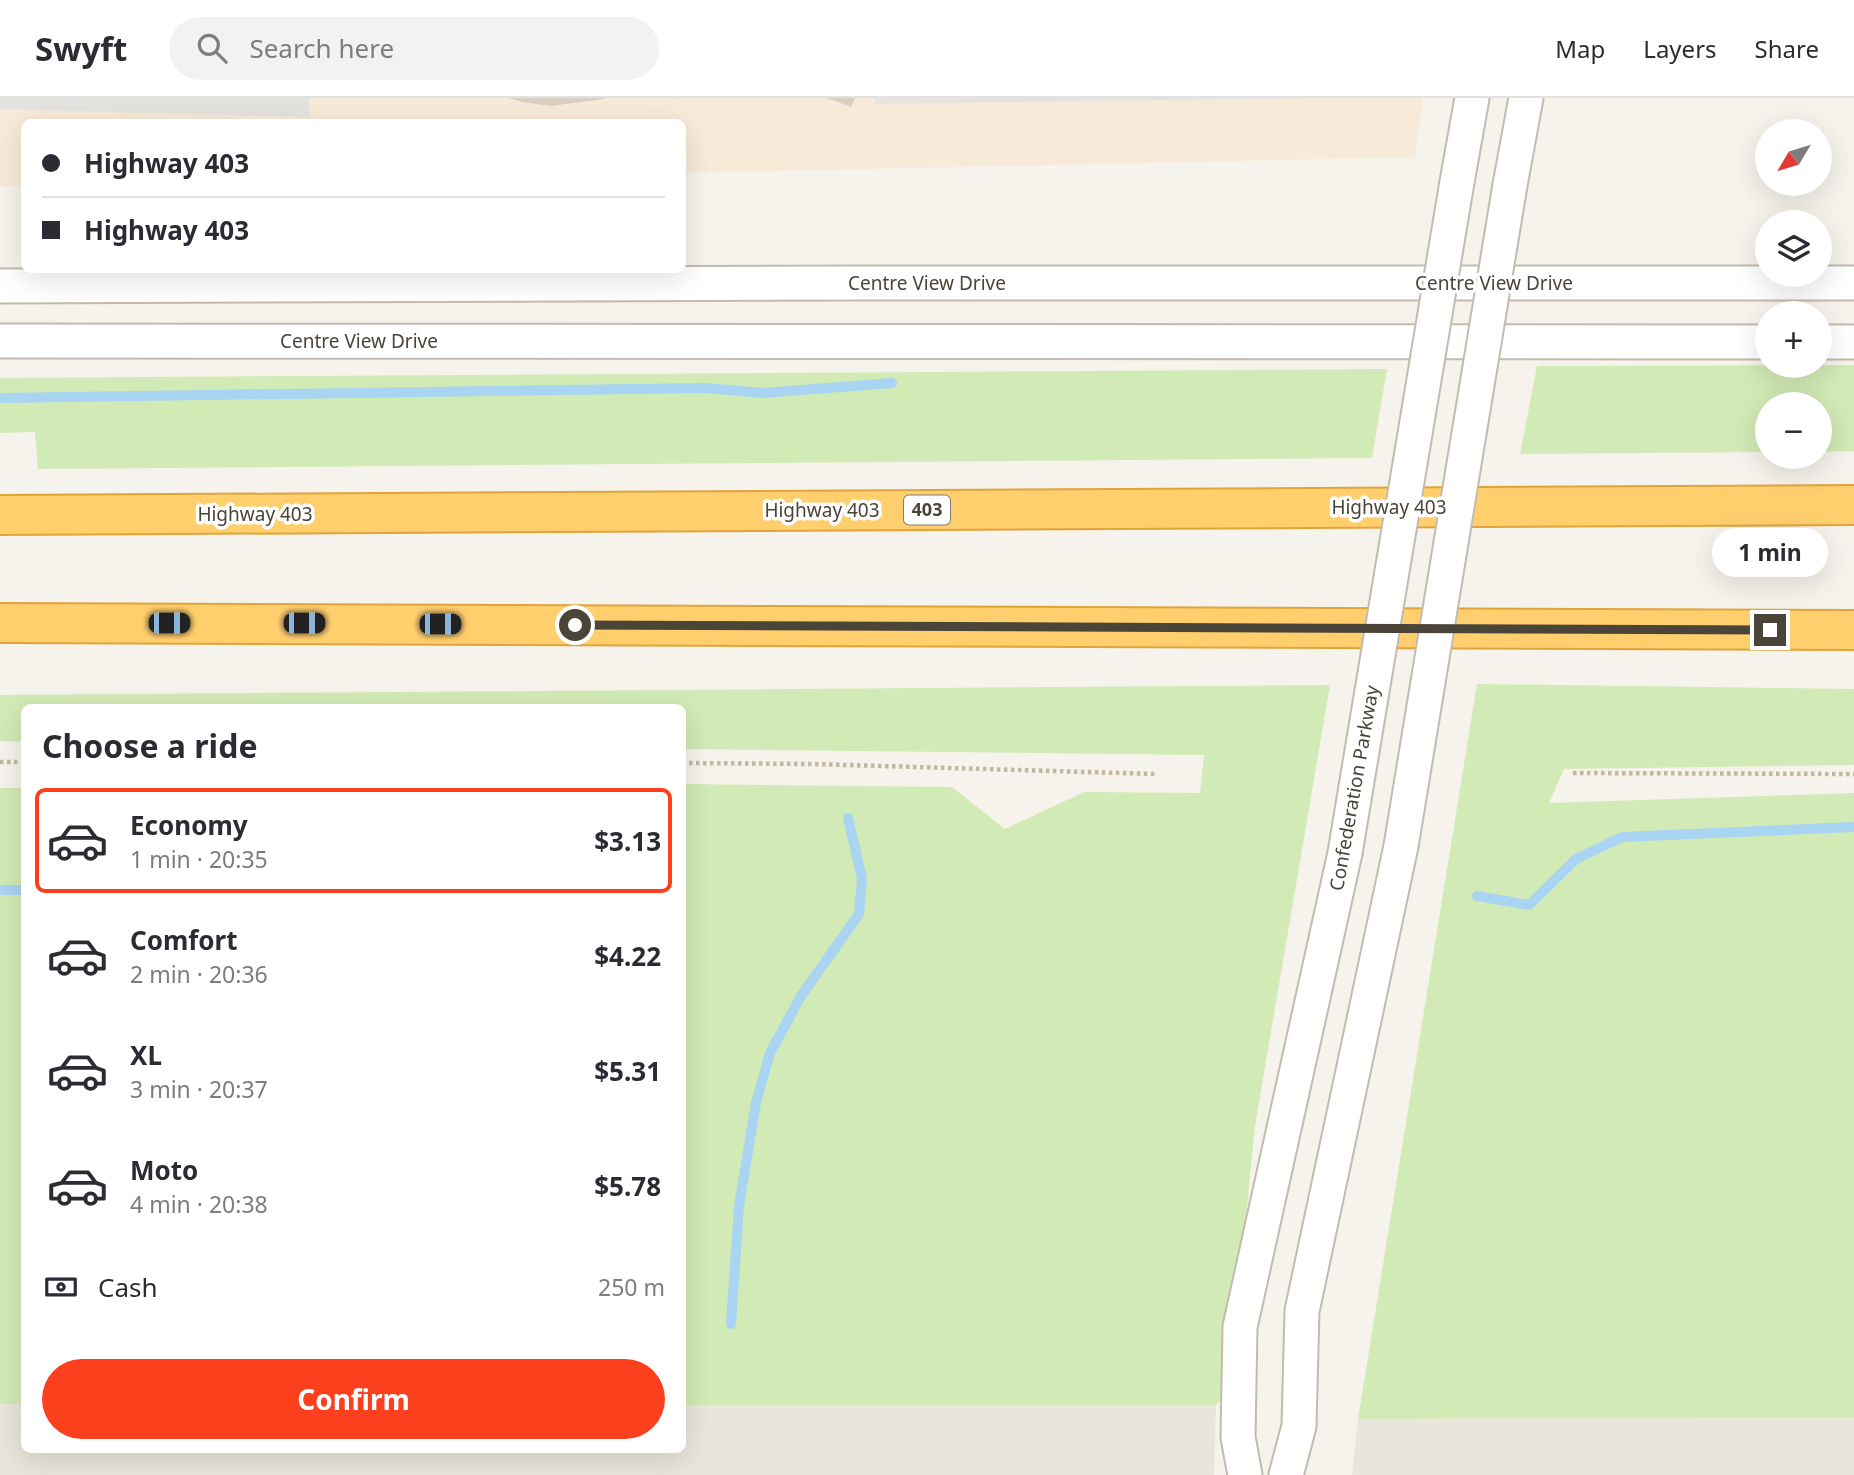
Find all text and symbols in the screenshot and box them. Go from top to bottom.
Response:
search box [169,17,659,80]
text: Swyft [35,26,127,71]
icon: search [193,29,231,67]
text: Search here [249,30,394,66]
text: Map [1555,32,1605,65]
text: Layers [1643,32,1717,65]
text: Share [1755,32,1819,65]
north arrow [1755,119,1832,196]
map controls [1755,119,1832,469]
text: Highway 403 [84,145,249,181]
button: layers [1755,210,1832,287]
text: Highway 403 [84,212,249,248]
street label: Centre View Drive [848,270,1006,296]
street label: Centre View Drive [1415,270,1573,296]
button: + [1755,301,1832,378]
street label: Centre View Drive [280,328,438,354]
button: − [1755,392,1832,469]
street label: Highway 403 [1331,494,1447,520]
road number: 403 [904,496,950,524]
street label: Highway 403 [764,497,880,523]
street label: Highway 403 [197,501,313,527]
callout: 1 min [1712,528,1828,578]
text: 1 min [1738,536,1802,568]
route start [559,609,591,641]
car [149,613,191,634]
car [284,613,326,634]
car [420,614,462,635]
route end [1754,614,1786,646]
street label: Confederation Parkway [1323,683,1385,893]
text: Choose a ride [42,724,258,767]
text: Economy [130,807,248,843]
icon: car [46,809,109,872]
text: $3.13 [594,823,661,859]
text: 1 min · 20:35 [130,843,268,875]
text: Comfort [130,922,238,958]
icon: car [46,924,109,987]
text: $4.22 [594,938,661,974]
text: 2 min · 20:36 [130,958,268,990]
text: XL [130,1037,162,1073]
icon: car [46,1039,109,1102]
text: $5.31 [594,1053,661,1089]
text: 3 min · 20:37 [130,1073,268,1105]
text: Moto [130,1152,198,1188]
icon: car [46,1154,109,1217]
text: $5.78 [594,1168,661,1204]
text: 4 min · 20:38 [130,1188,268,1220]
icon: cash [42,1268,80,1306]
text: Cash [98,1269,158,1305]
text: 250 m [598,1271,665,1303]
button: Confirm [42,1359,665,1439]

